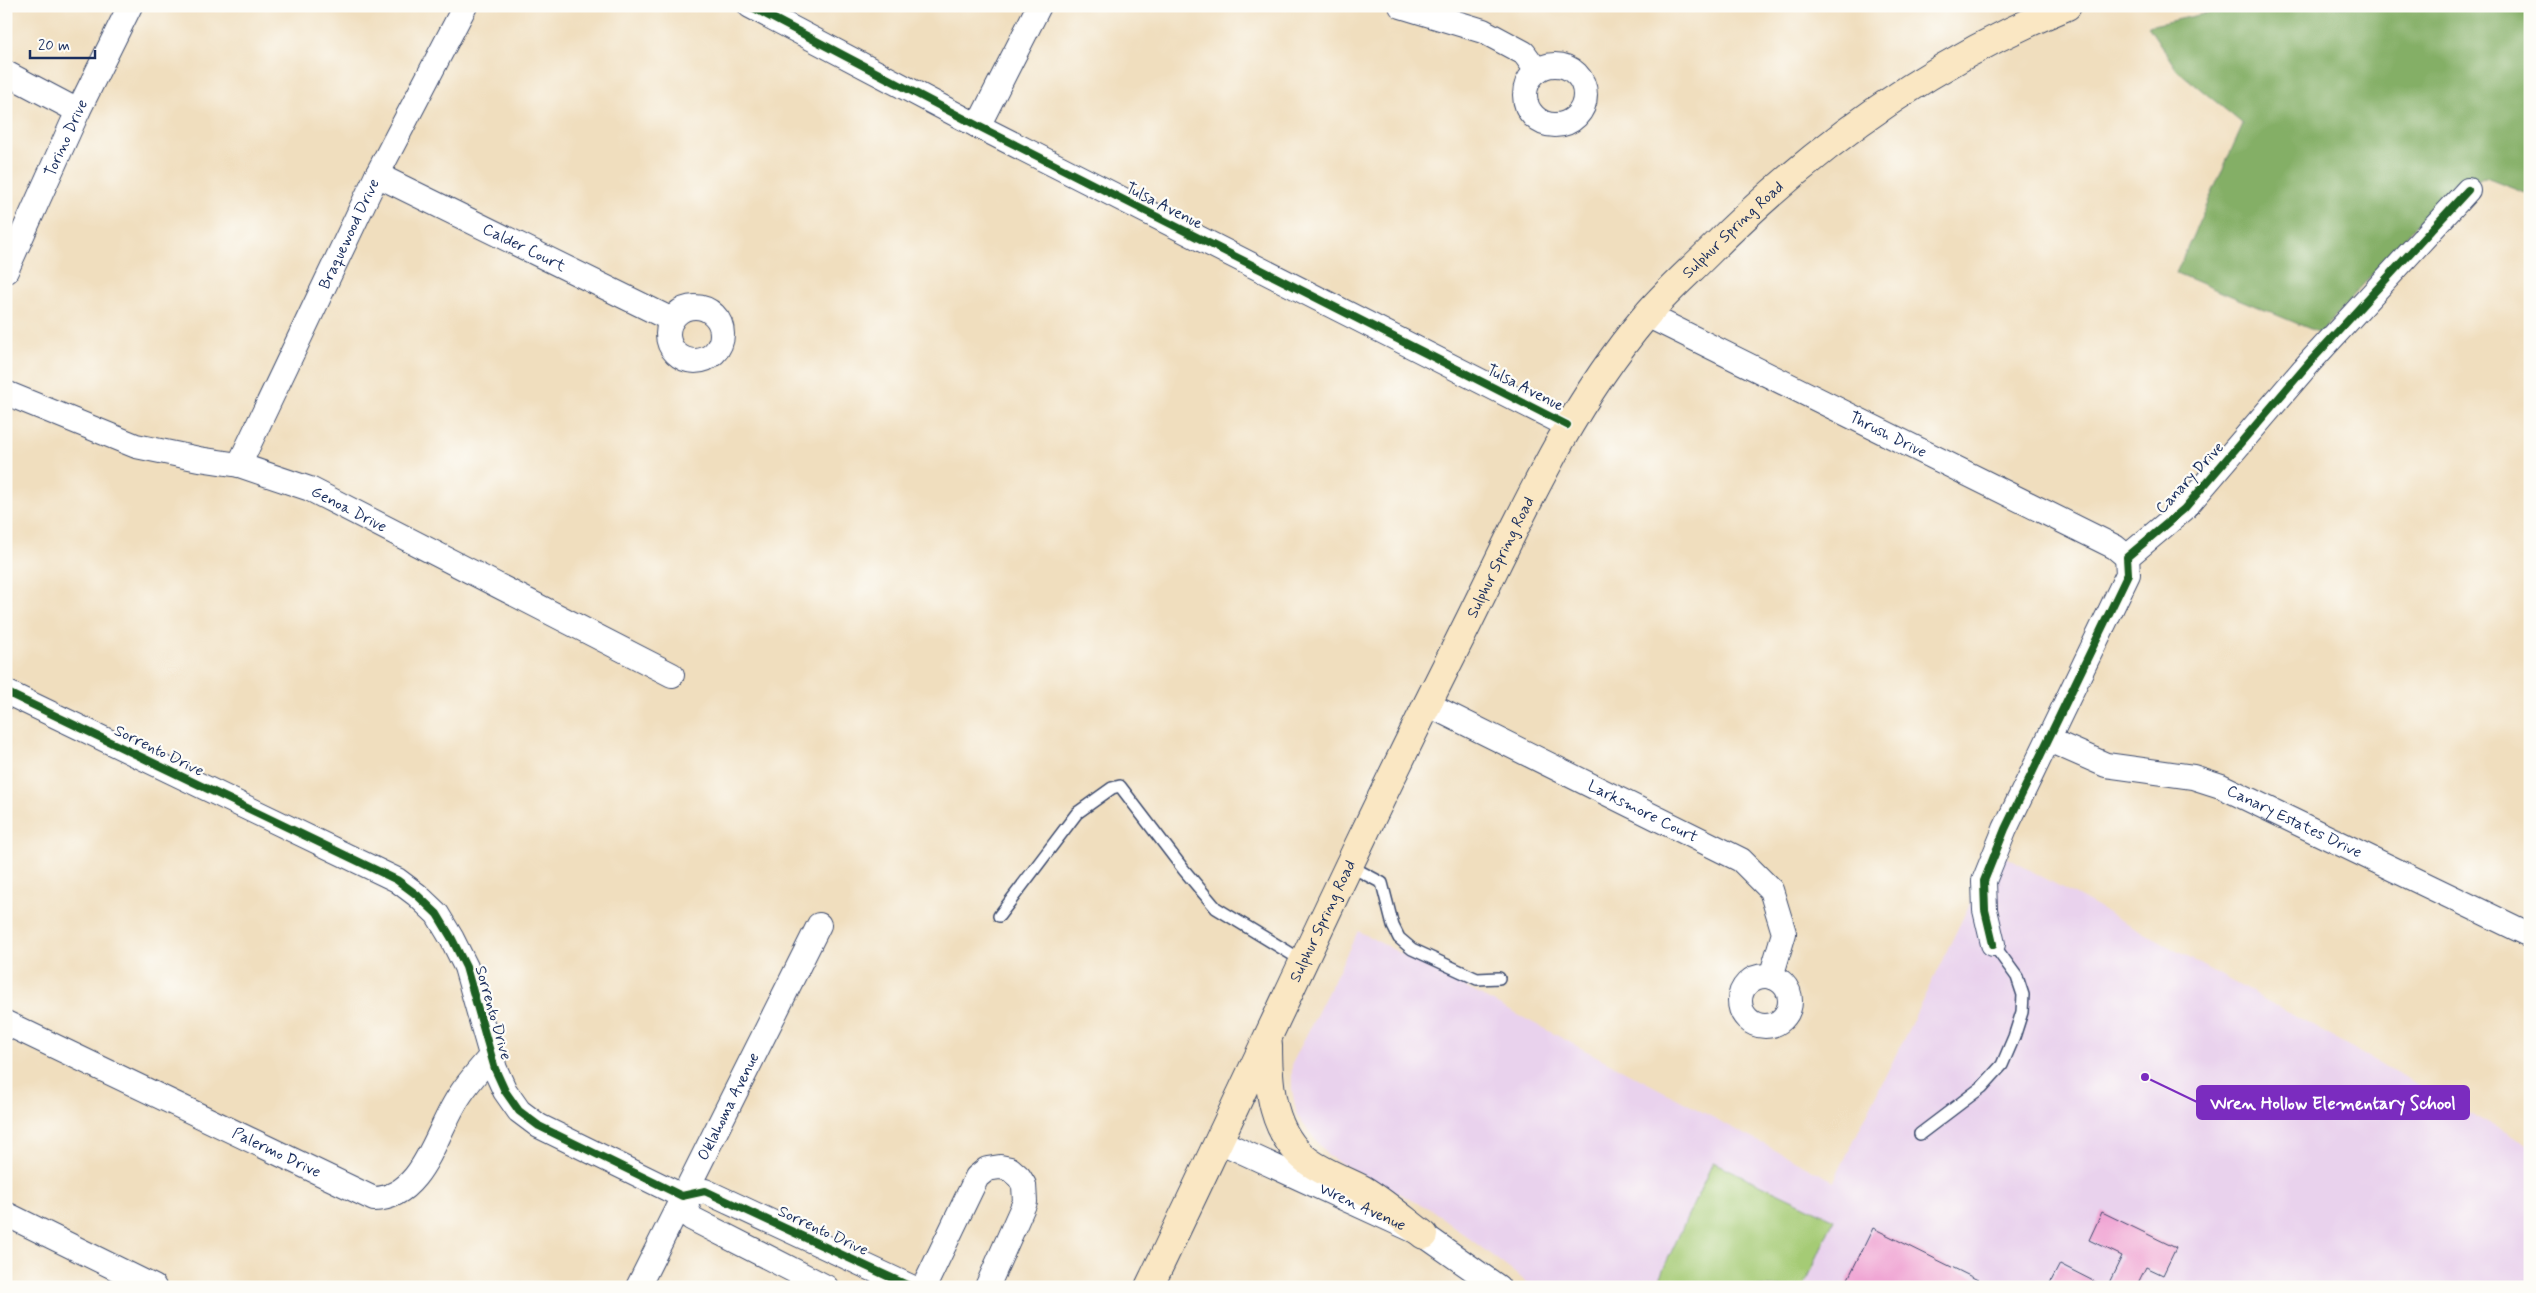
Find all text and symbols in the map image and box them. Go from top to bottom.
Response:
scale bar [30,28,95,60]
text: 20 m [38,36,70,56]
street label: Torino Drive [39,96,93,180]
street label: Braquewood Drive [314,175,384,293]
street label: Sulphur Spring Road [1678,176,1788,283]
street label: Tulsa Avenue [1122,178,1207,235]
street label: Calder Court [479,218,570,277]
street label: Tulsa Avenue [1483,360,1568,417]
street label: Thrush Drive [1846,406,1930,463]
street label: Canary Drive [2151,437,2229,519]
street label: Genoa Drive [307,481,391,537]
street label: Sulphur Spring Road [1462,493,1539,621]
street label: Sorrento Drive [111,720,207,782]
street label: Larksmore Court [1584,775,1702,848]
street label: Canary Estates Drive [2223,780,2365,863]
street label: Sulphur Spring Road [1285,857,1360,986]
street label: Sorrento Drive [469,963,517,1063]
street label: Oklahoma Avenue [693,1049,764,1164]
callout: Wren Hollow Elementary School [2197,1086,2469,1119]
text: Wren Hollow Elementary School [2209,1092,2456,1116]
street label: Palermo Drive [229,1122,324,1183]
street label: Wren Avenue [1316,1178,1409,1236]
street label: Sorrento Drive [774,1201,872,1261]

